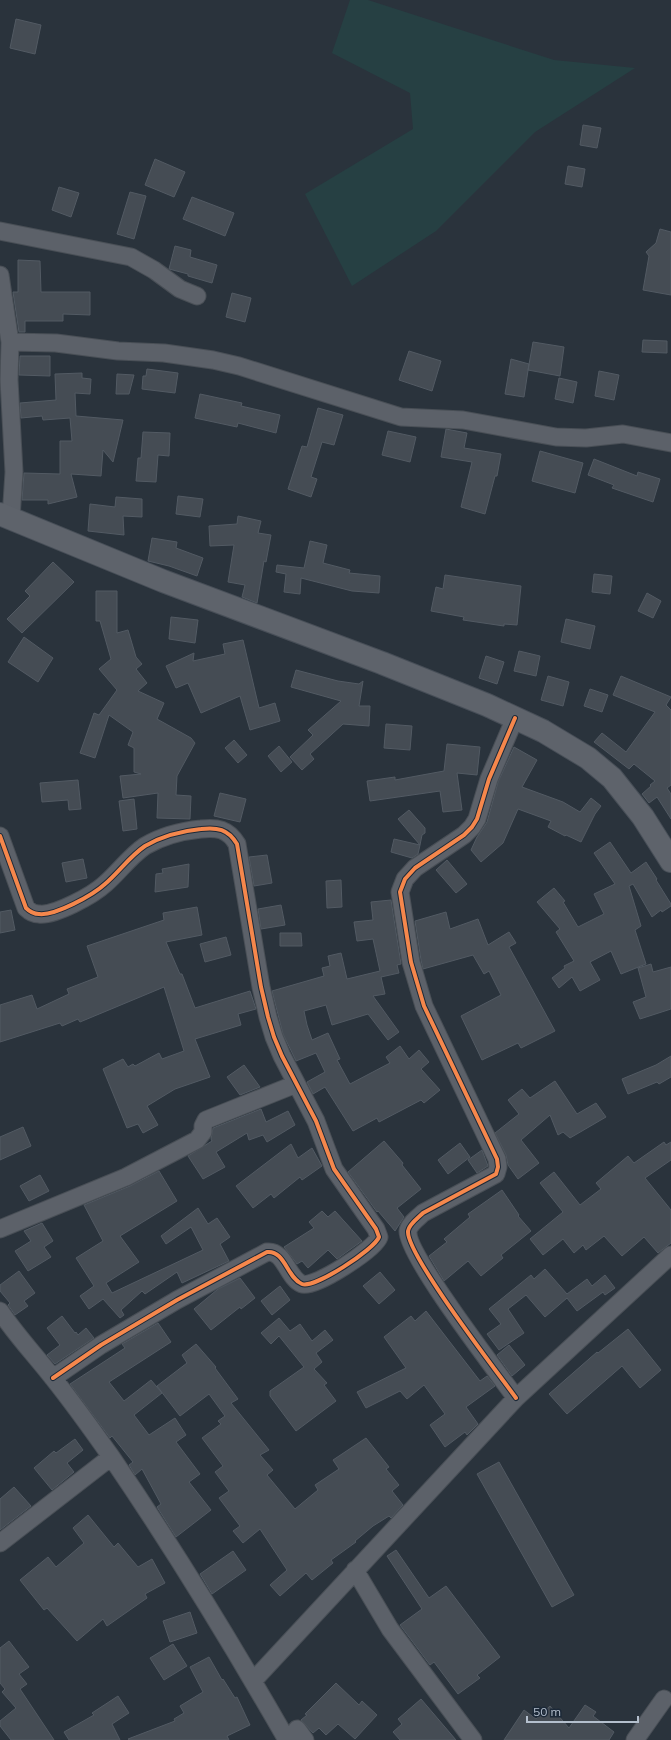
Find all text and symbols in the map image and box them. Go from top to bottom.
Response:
scale bar [527,1698,638,1724]
text: 50 m [533,1704,561,1719]

